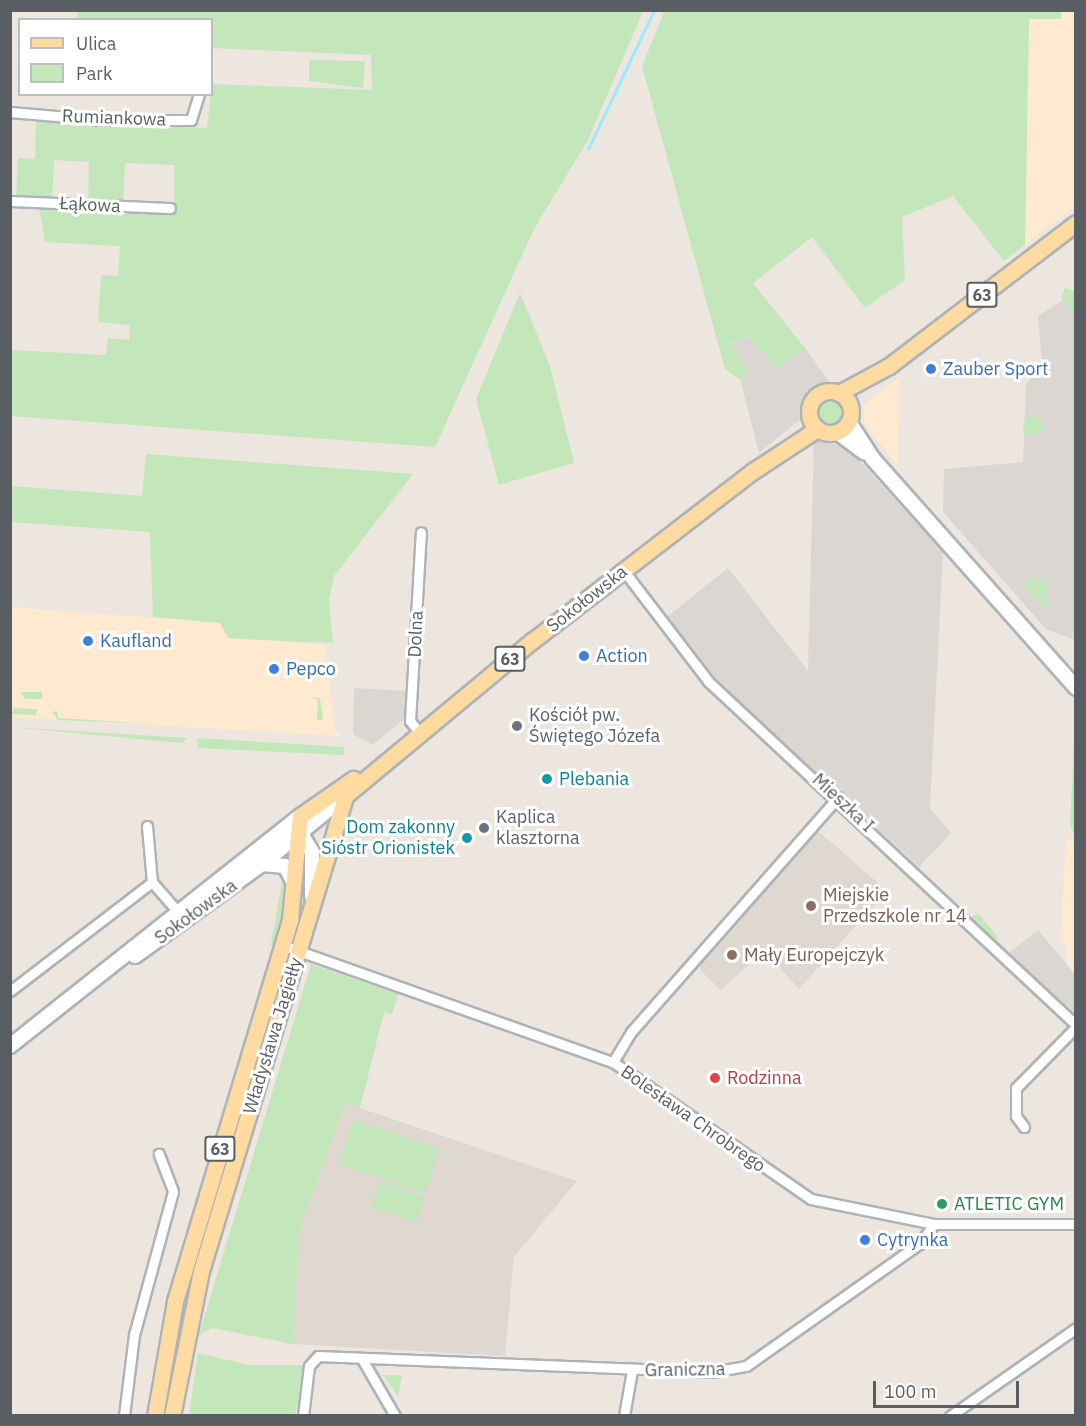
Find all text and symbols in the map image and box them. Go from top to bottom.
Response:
legend [18,18,213,96]
text: Ulica [76,32,116,55]
text: Park [76,62,112,85]
street label: Rumiankowa [62,105,166,131]
street label: Łąkowa [59,193,121,217]
road number: 63 [966,282,998,308]
place label: Zauber Sport [943,358,1048,380]
marker: Zauber Sport [924,362,938,376]
street label: Sokołowska [542,561,632,637]
street label: Dolna [404,610,428,658]
place label: Kaufland [100,630,172,652]
marker: Kaufland [81,634,95,648]
place label: Action [596,645,648,667]
road number: 63 [494,646,526,672]
marker: Action [577,649,591,663]
place label: Pepco [286,658,336,680]
marker: Pepco [267,662,281,676]
place label: Kościół pw. Świętego Józefa [529,705,660,748]
marker: Kościół pw. Świętego Józefa [510,719,524,733]
place label: Plebania [559,768,629,790]
street label: Mieszka I [808,769,878,837]
marker: Plebania [540,772,554,786]
place label: Kaplica klasztorna [496,807,580,850]
place label: Dom zakonny Sióstr Orionistek [321,817,455,860]
marker: Kaplica klasztorna [477,821,491,835]
marker: Dom zakonny Sióstr Orionistek [460,831,474,845]
street label: Sokołowska [151,875,241,949]
place label: Miejskie Przedszkole nr 14 [823,885,967,928]
marker: Miejskie Przedszkole nr 14 [804,899,818,913]
place label: Mały Europejczyk [744,944,884,966]
marker: Mały Europejczyk [725,948,739,962]
street label: Władysława Jagiełły [239,955,307,1117]
street label: Bolesława Chrobrego [616,1061,770,1177]
place label: Rodzinna [727,1067,802,1089]
marker: Rodzinna [708,1071,722,1085]
road number: 63 [204,1136,236,1162]
place label: ATLETIC GYM [954,1193,1064,1215]
marker: ATLETIC GYM [935,1197,949,1211]
place label: Cytrynka [877,1229,948,1251]
marker: Cytrynka [858,1233,872,1247]
street label: Graniczna [645,1358,725,1382]
scale bar [876,1369,1022,1407]
text: 100 m [884,1380,936,1403]

